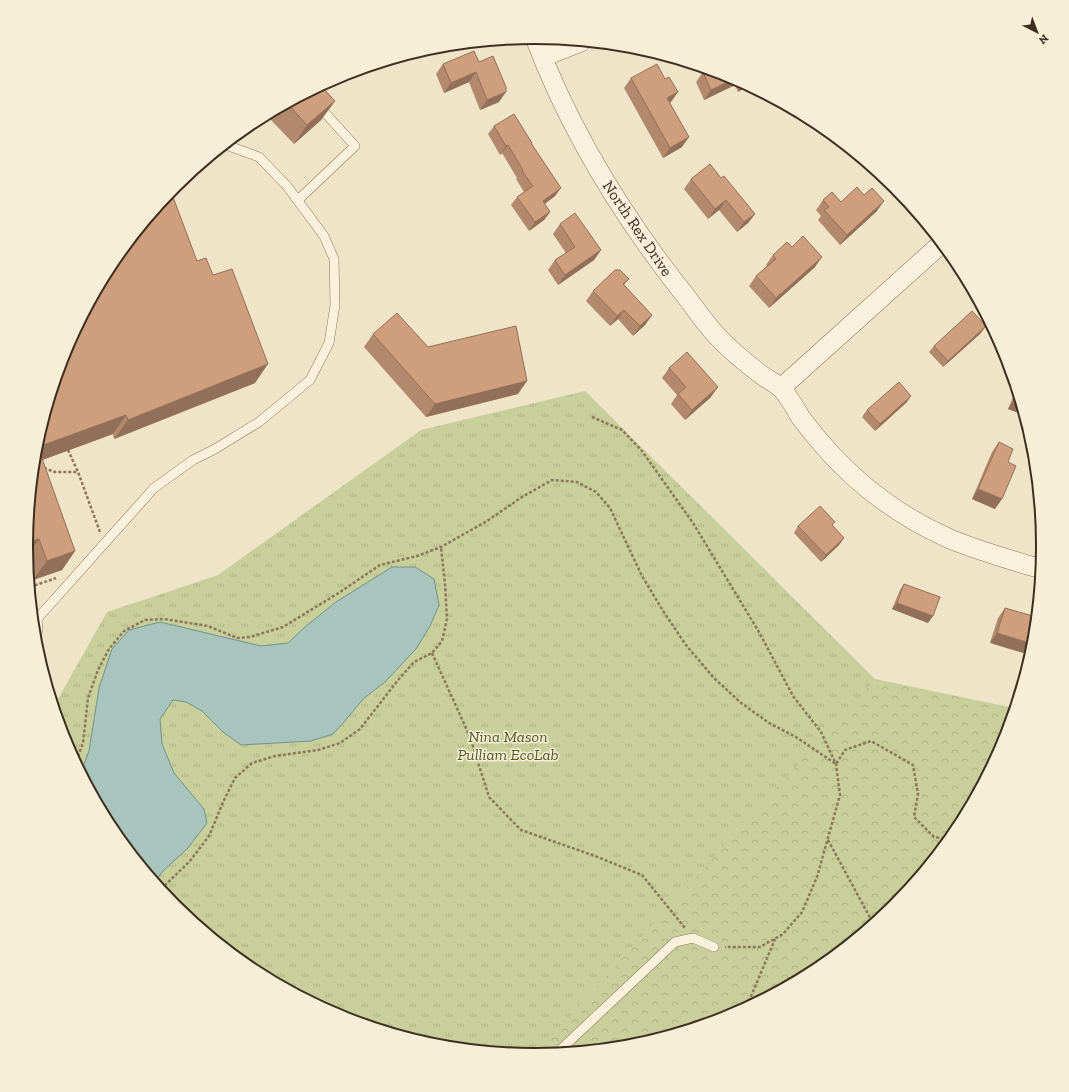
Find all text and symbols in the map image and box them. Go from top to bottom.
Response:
north arrow [1017,12,1057,52]
text: N [1035,31,1051,47]
street label: North Rex Drive [599,177,677,280]
park label: Nina Mason Pulliam EcoLab [457,727,559,764]

